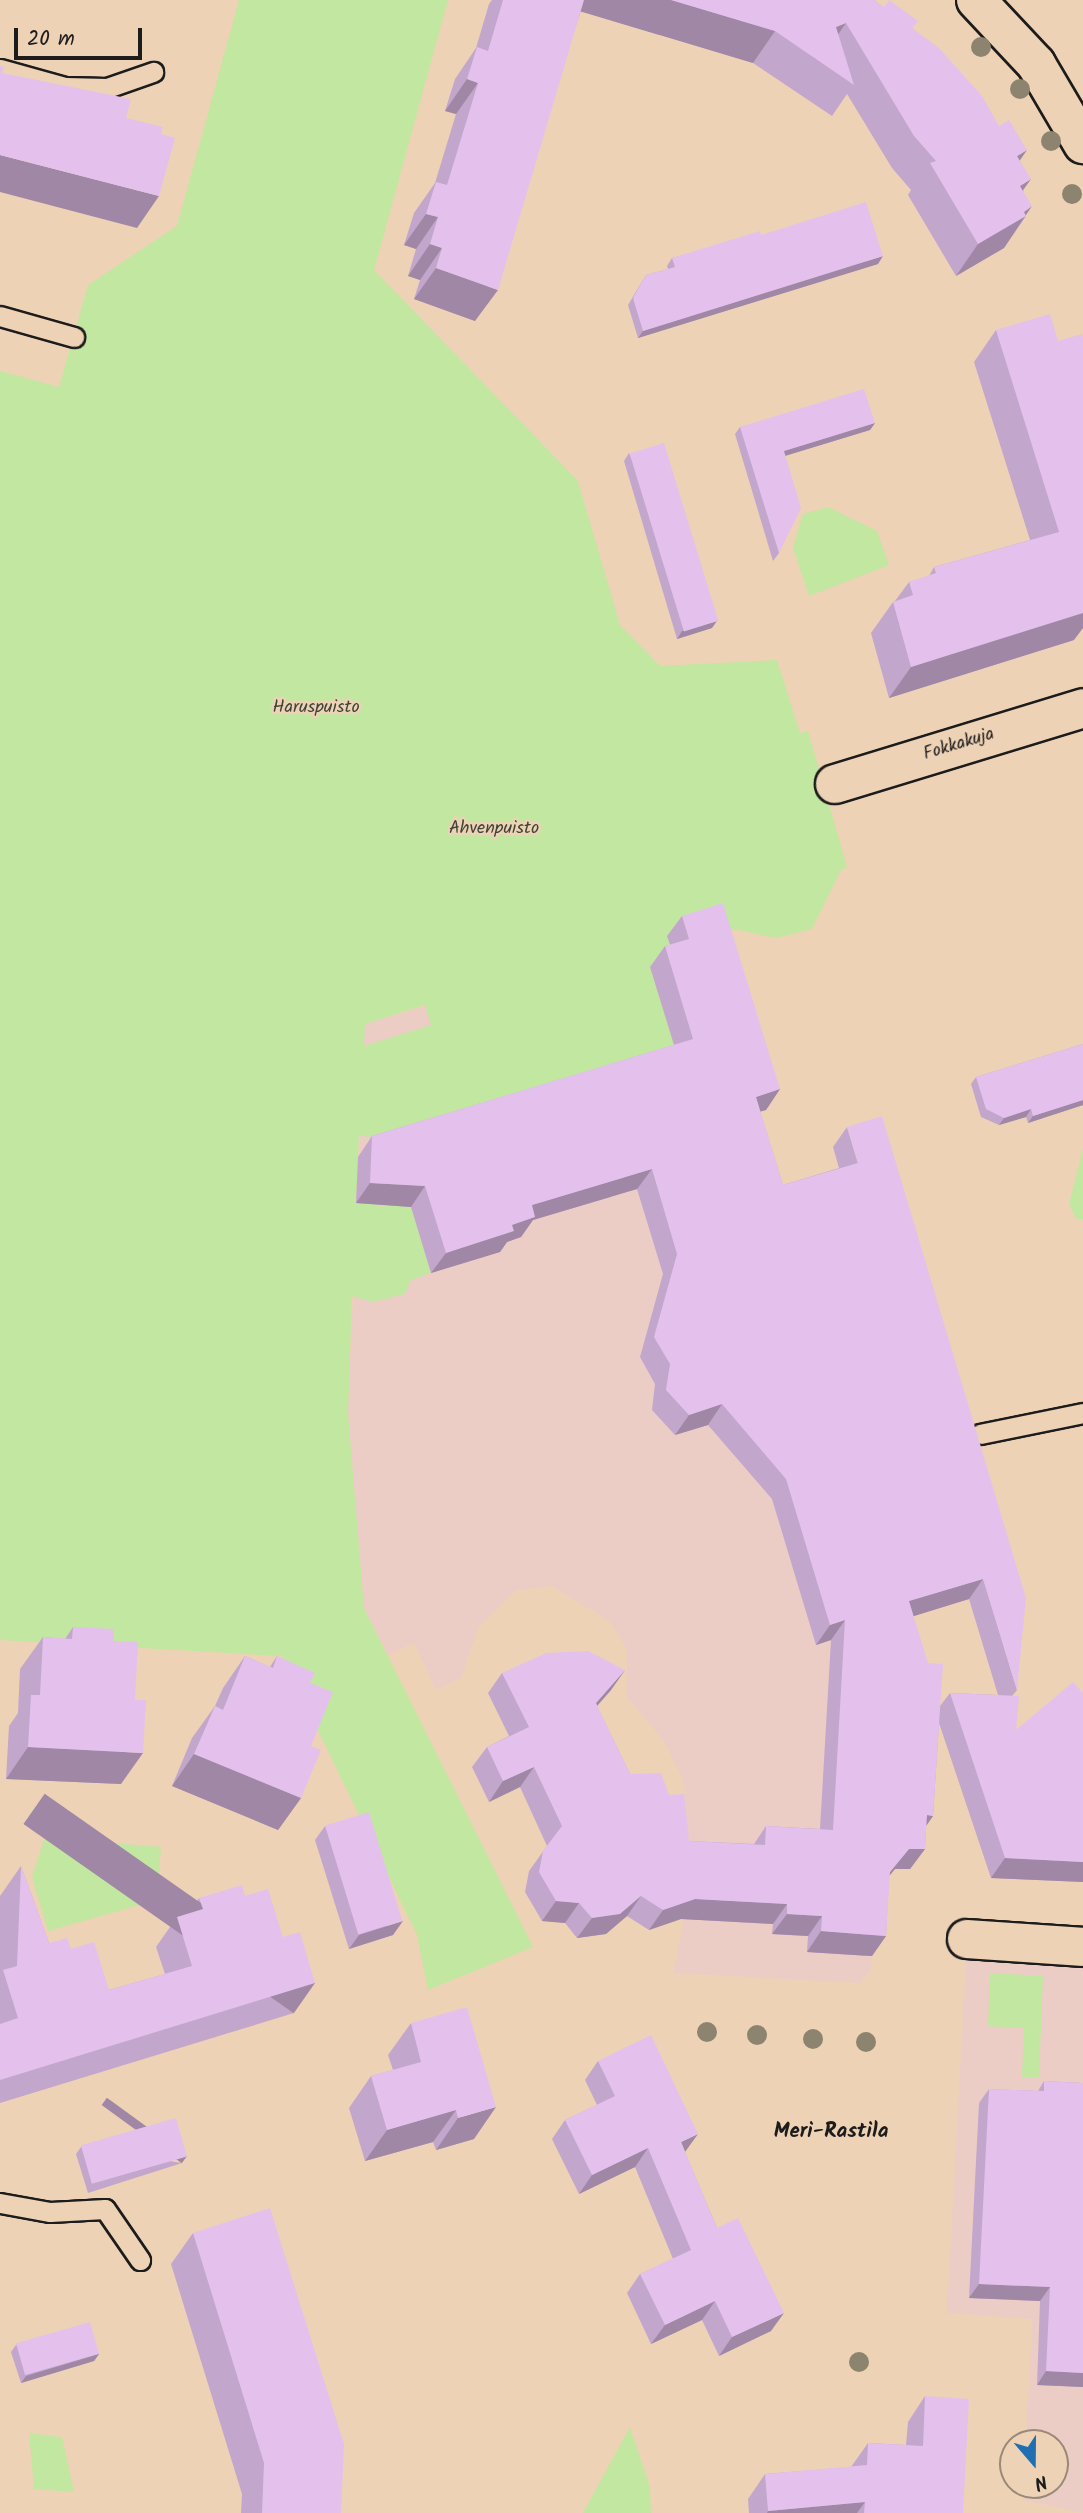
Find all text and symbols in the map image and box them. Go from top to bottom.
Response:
scale bar [18,14,145,58]
text: 20 m [27,23,75,56]
park label: Haruspuisto [272,697,360,719]
street label: Fokkakuja [921,724,997,766]
park label: Ahvenpuisto [449,818,539,840]
district label: Meri-Rastila [774,2119,888,2145]
north arrow [999,2429,1069,2499]
text: N [1030,2466,1051,2498]

